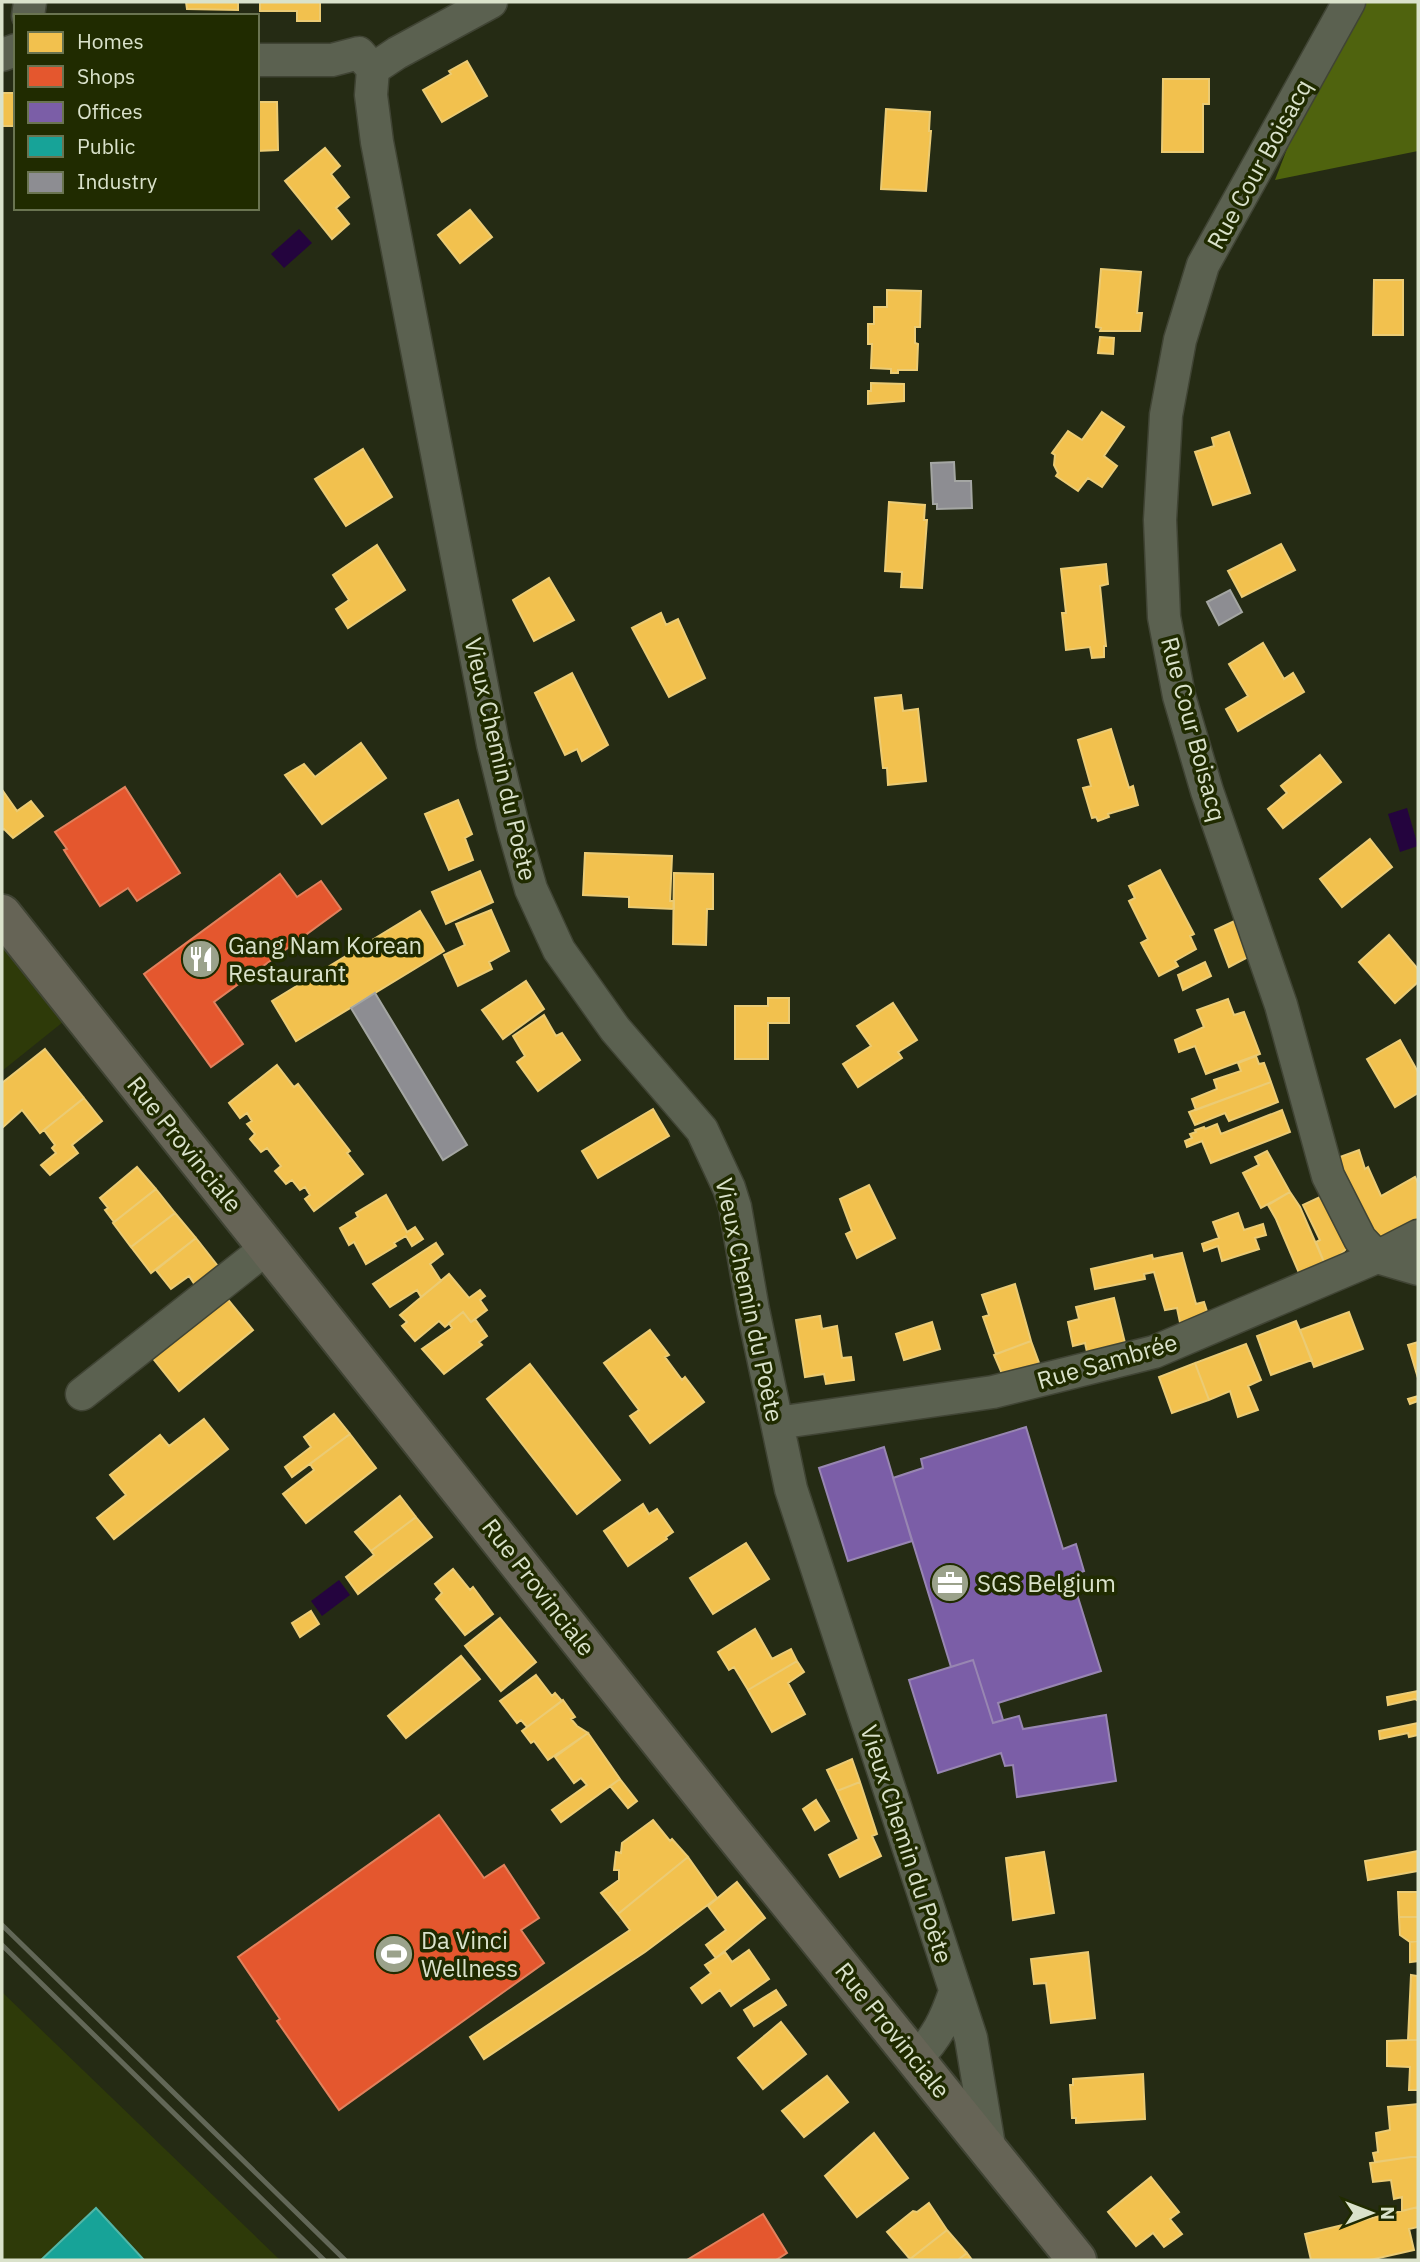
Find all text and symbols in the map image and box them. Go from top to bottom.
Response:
legend [14,14,259,210]
text: Homes [77,27,144,55]
text: Shops [77,62,135,90]
street label: Rue Cour Boisacq [1199,73,1319,255]
text: Offices [77,97,143,125]
text: Public [77,132,135,160]
text: Industry [77,167,158,195]
street label: Rue Cour Boisacq [1154,633,1234,825]
street label: Vieux Chemin du Poète [457,634,545,884]
place label: Gang Nam Korean Restaurant [228,929,422,989]
restaurant icon: Gang Nam Korean Restaurant [180,938,222,980]
street label: Rue Provinciale [120,1069,250,1219]
street label: Vieux Chemin du Poète [709,1175,791,1425]
street label: Rue Sambrée [1033,1326,1181,1396]
street label: Rue Provinciale [475,1512,603,1662]
office icon: SGS Belgium [929,1562,971,1604]
place label: SGS Belgium [977,1567,1116,1599]
street label: Vieux Chemin du Poète [853,1721,961,1967]
place label: Da Vinci Wellness [421,1924,518,1984]
sports icon: Da Vinci Wellness [373,1933,415,1975]
street label: Rue Provinciale [828,1955,958,2105]
north arrow [1336,2178,1406,2248]
text: N [1376,2206,1400,2220]

